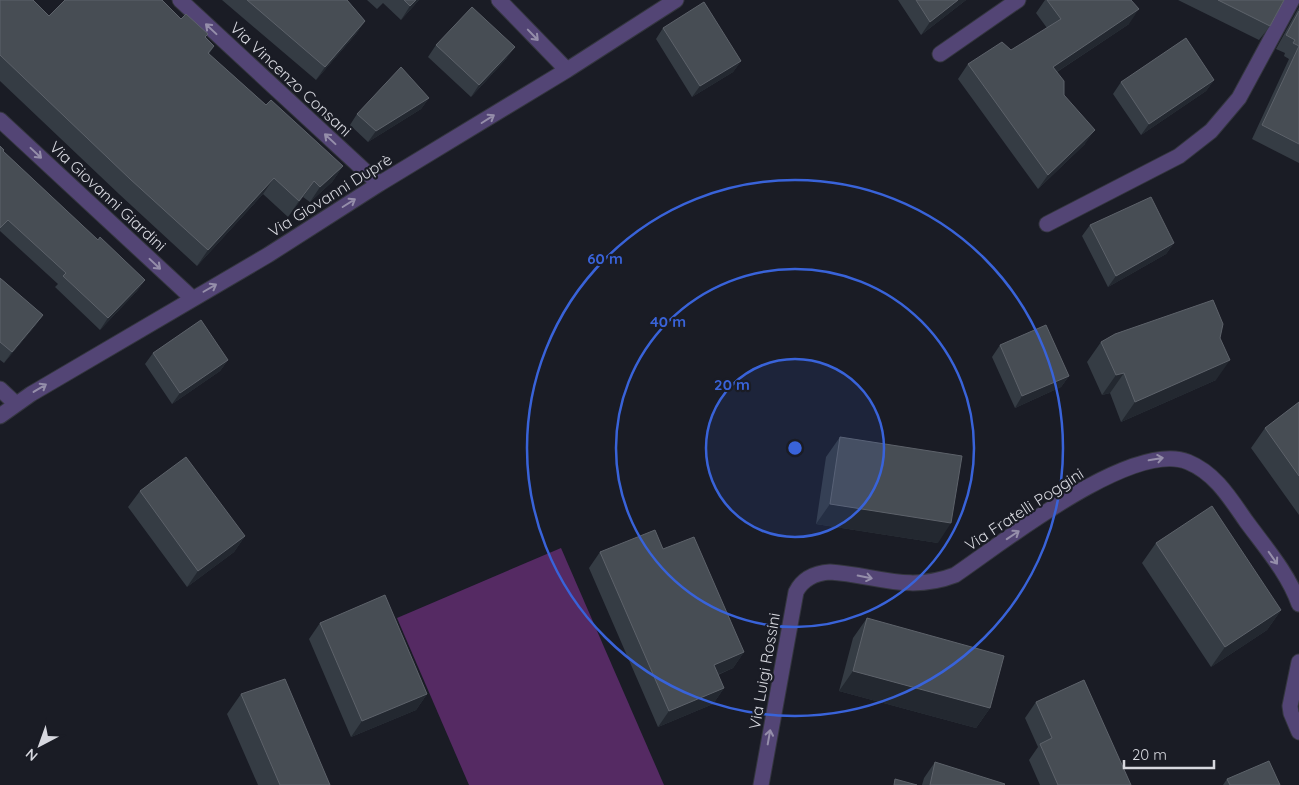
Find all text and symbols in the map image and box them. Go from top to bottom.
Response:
street label: Via Vincenzo Consani [226,17,356,141]
one-way arrow [205,23,218,35]
one-way arrow [527,29,539,41]
one-way arrow [481,114,495,124]
one-way arrow [324,133,336,145]
street label: Via Giovanni Giardini [45,137,171,255]
one-way arrow [29,147,42,159]
street label: Via Giovanni Duprè [265,149,395,241]
one-way arrow [342,198,356,209]
text: 60 m [587,249,623,268]
one-way arrow [148,258,161,270]
one-way arrow [203,282,217,292]
text: 40 m [650,312,686,331]
text: 20 m [714,375,750,394]
one-way arrow [33,383,47,393]
centre of rings [786,439,804,457]
one-way arrow [1147,454,1163,464]
street label: Via Fratelli Poggini [961,463,1087,555]
one-way arrow [1006,530,1020,540]
one-way arrow [1268,551,1278,565]
one-way arrow [856,572,872,582]
street label: Via Luigi Rossini [744,611,784,731]
north arrow [15,720,65,770]
one-way arrow [765,729,775,745]
scale bar [1124,738,1214,770]
text: N [22,745,41,765]
text: 20 m [1132,745,1167,764]

